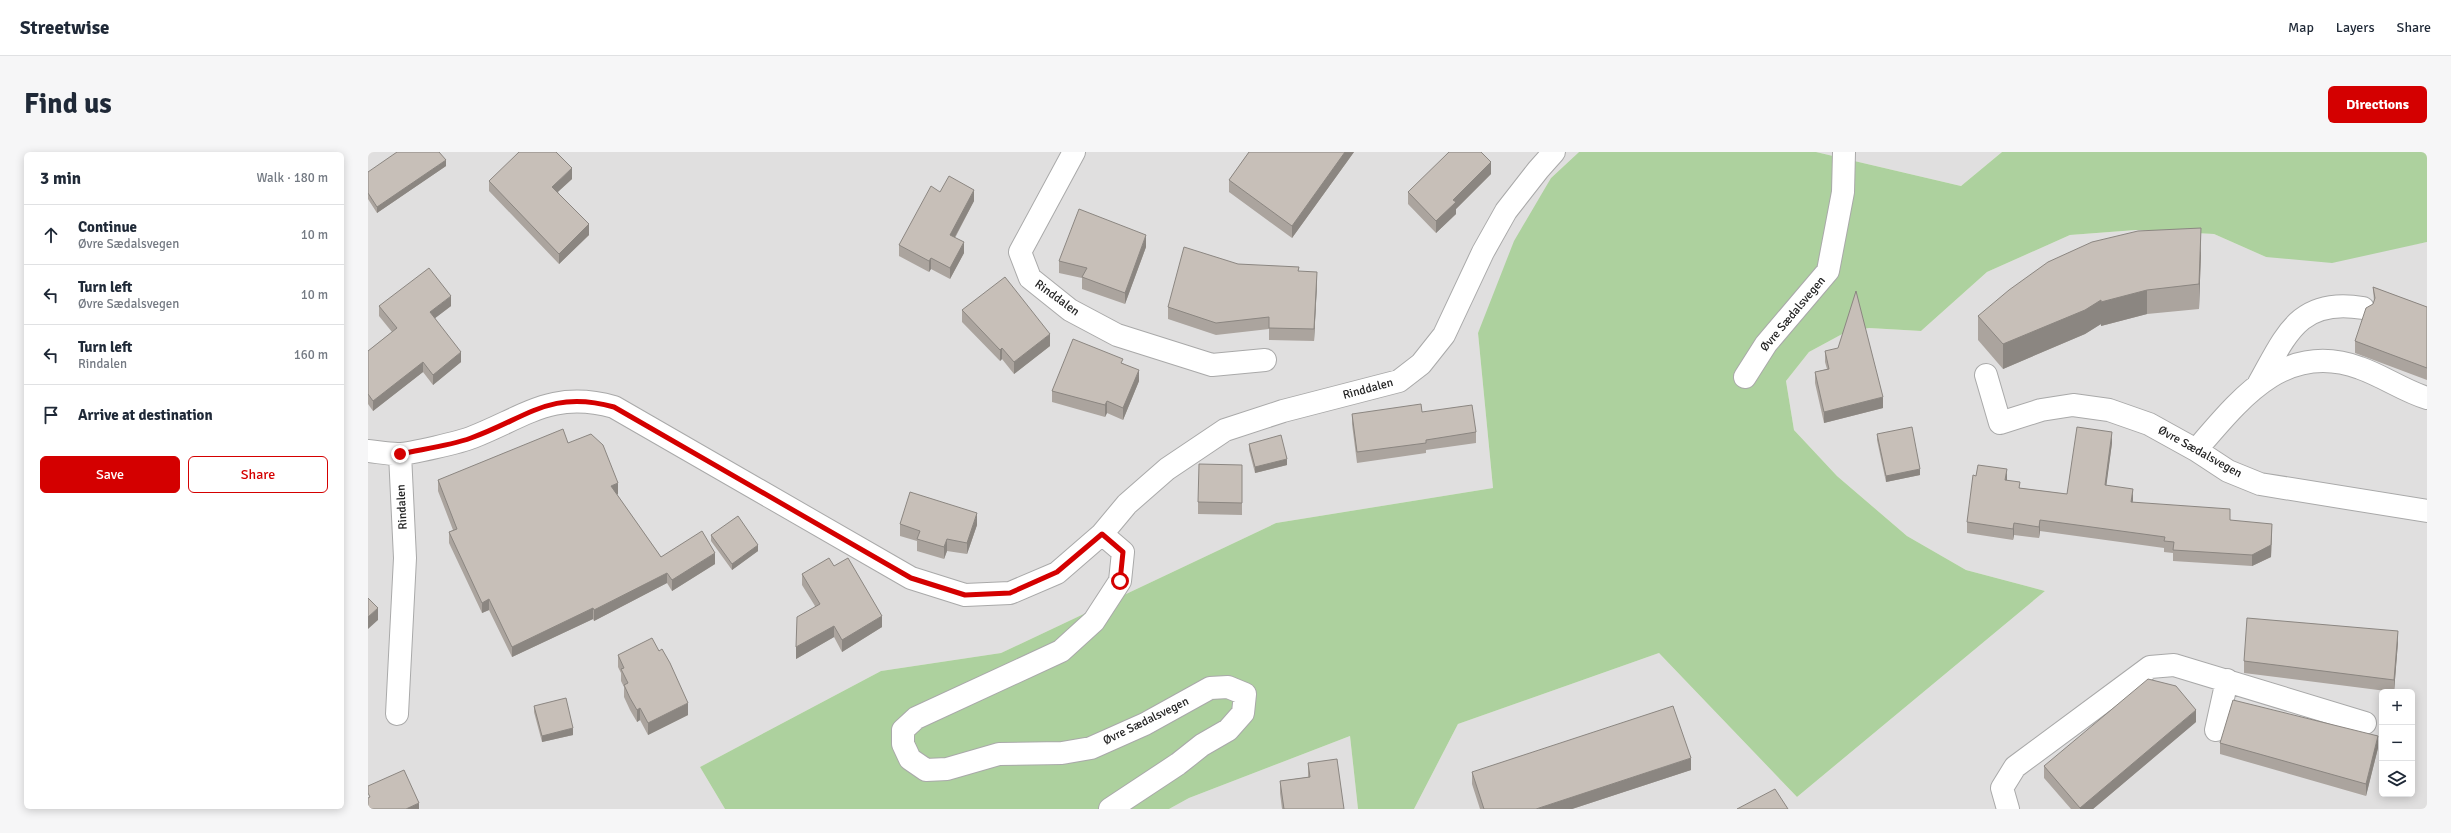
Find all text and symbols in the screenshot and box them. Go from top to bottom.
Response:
text: Streetwise [20,16,110,40]
text: Map [2288,19,2314,36]
text: Layers [2336,19,2375,36]
text: Share [2397,19,2431,36]
button: Directions [2328,86,2427,123]
text: Find us [24,87,112,121]
text: 3 min [40,168,81,189]
text: Walk · 180 m [257,170,328,186]
text: Continue [78,218,137,236]
icon: ahead [40,224,62,246]
text: 10 m [301,227,328,243]
text: Øvre Sædalsvegen [78,236,179,252]
street label: Øvre Sædalsvegen [1757,273,1829,355]
street label: Rinddalen [1032,277,1082,319]
text: Turn left [78,278,132,296]
icon: left [40,284,62,306]
text: 10 m [301,287,328,303]
text: Øvre Sædalsvegen [78,296,179,312]
text: Turn left [78,338,132,356]
icon: left [40,344,62,366]
text: 160 m [294,347,328,363]
text: Rindalen [78,356,127,372]
street label: Rinddalen [1341,375,1395,403]
icon: arrive [40,404,62,426]
text: Arrive at destination [78,406,213,424]
street label: Øvre Sædalsvegen [2155,423,2245,481]
route end [391,445,409,463]
button: Save [40,456,180,493]
button: Share [188,456,328,493]
street label: Rindalen [393,484,411,530]
route start [1111,572,1129,590]
map controls [2379,689,2415,797]
button: + [2379,689,2415,725]
street label: Øvre Sædalsvegen [1101,694,1191,748]
button: − [2379,725,2415,761]
button: layers [2379,761,2415,797]

